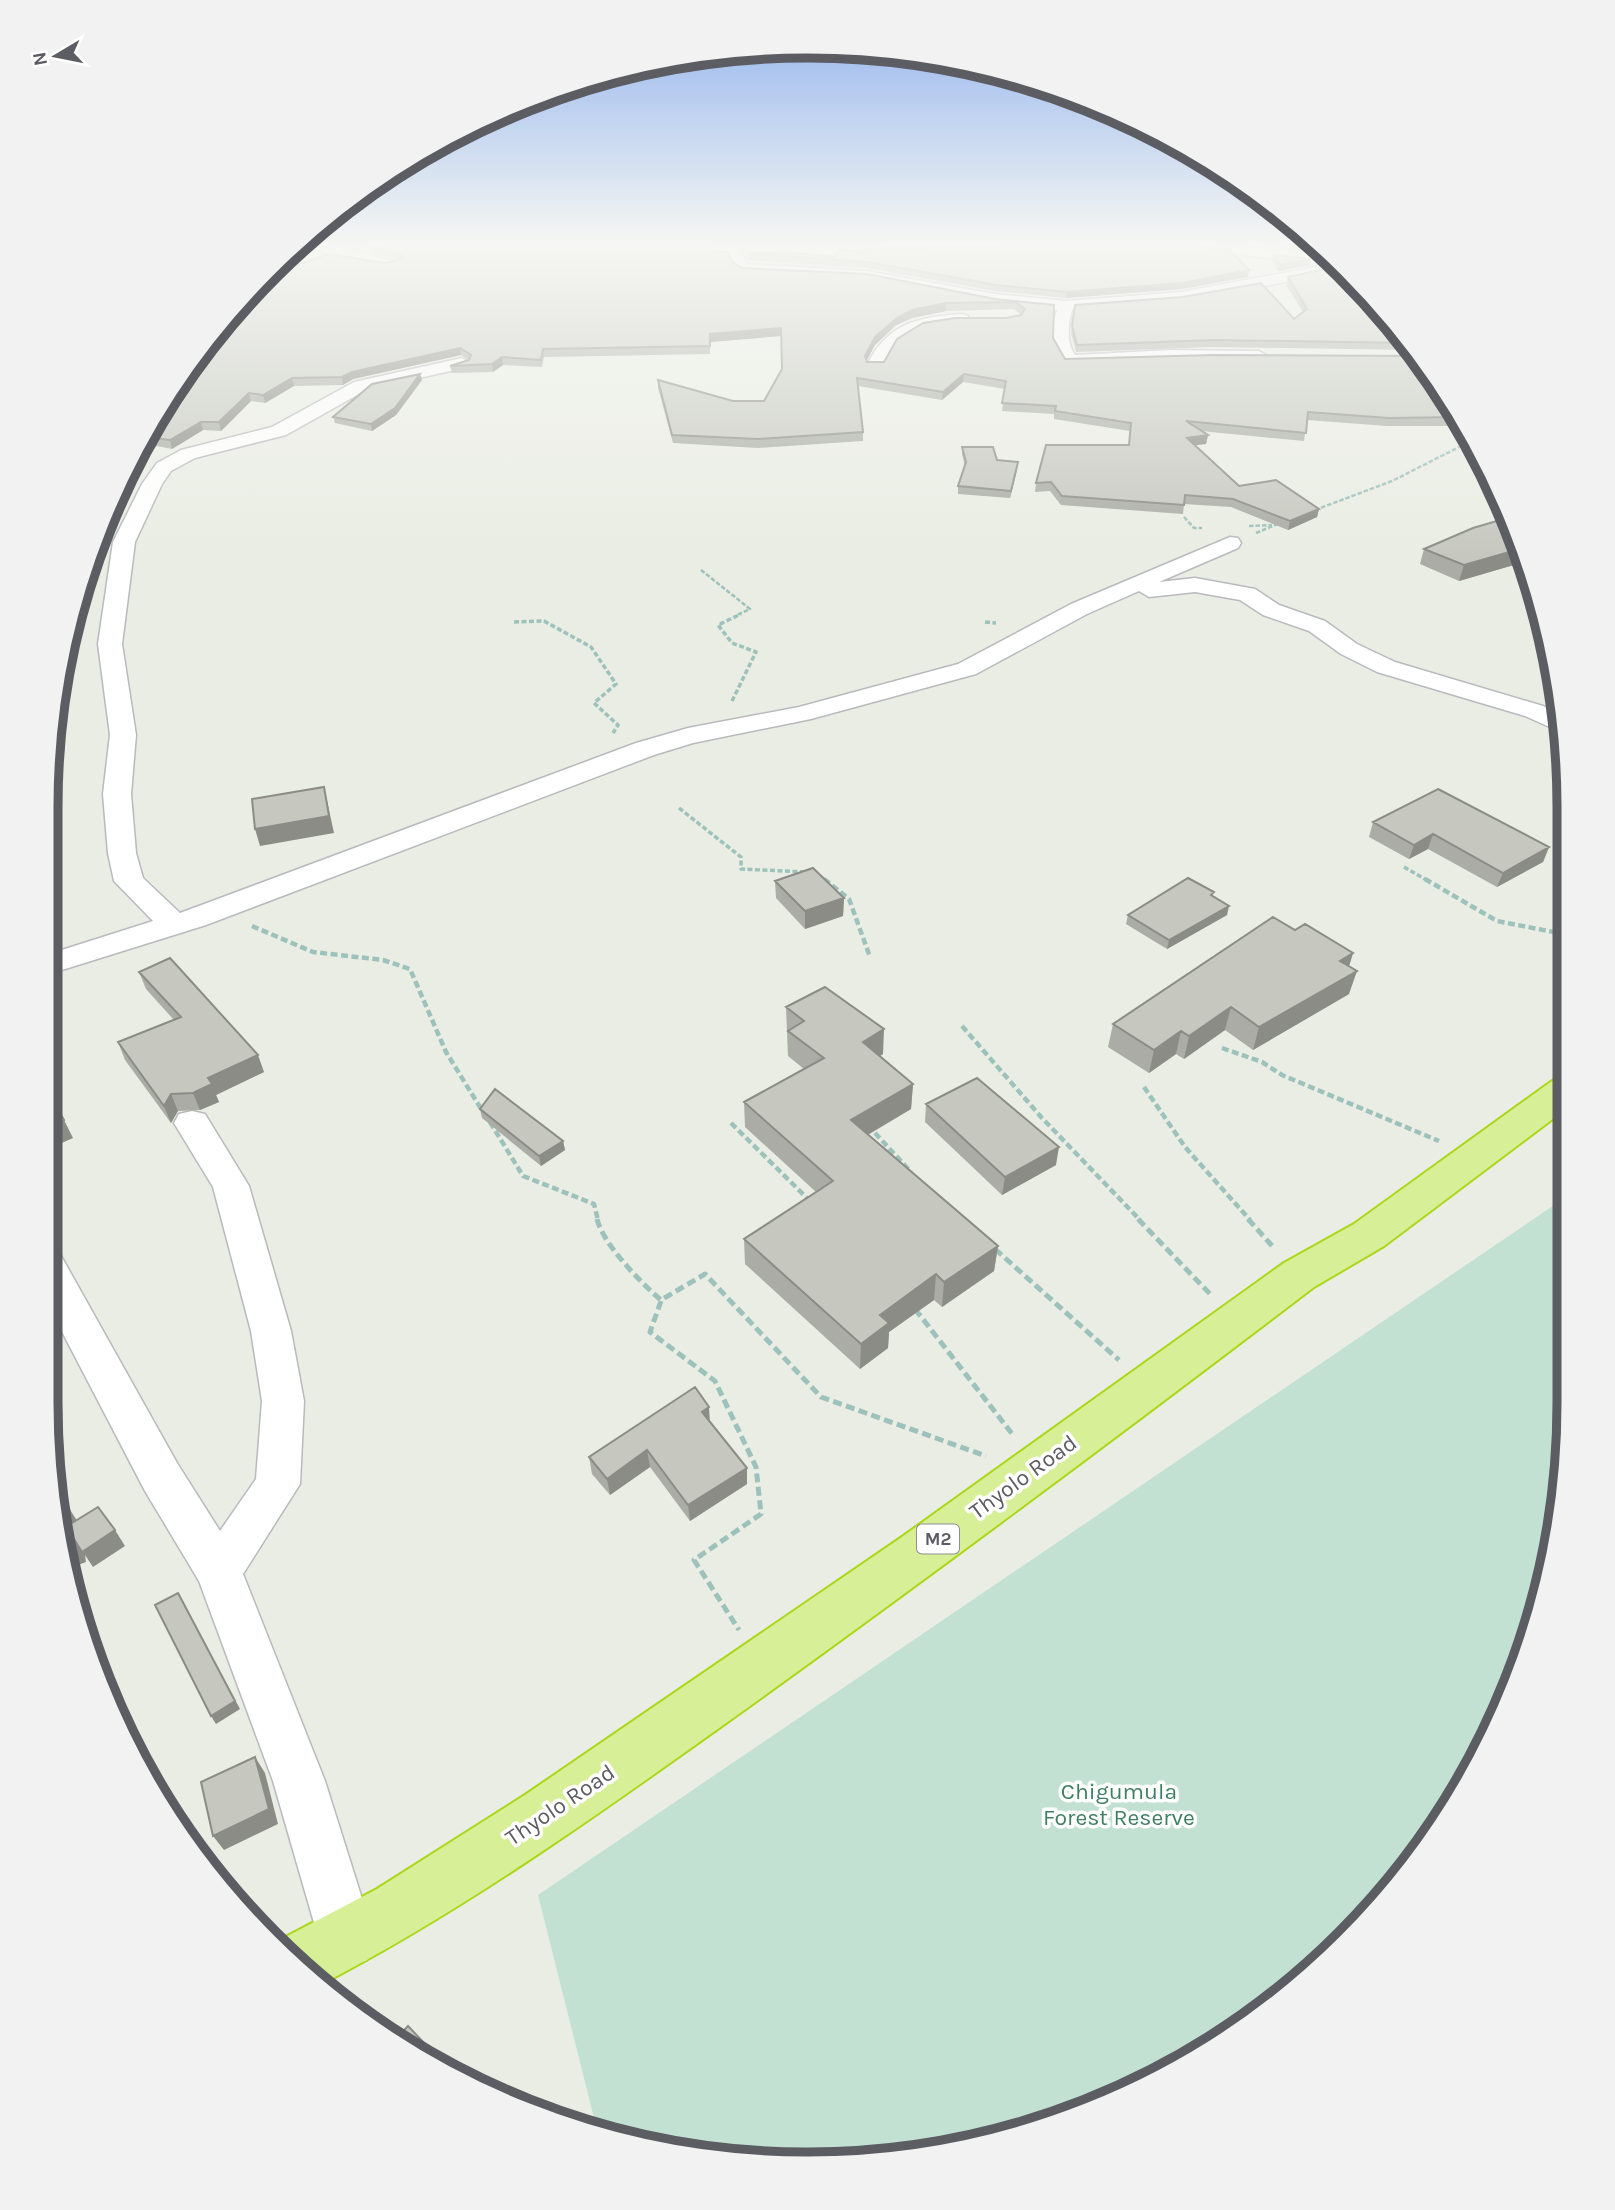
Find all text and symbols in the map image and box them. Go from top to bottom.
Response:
north arrow [21,21,91,91]
text: N [28,50,52,67]
street label: Thyolo Road [964,1429,1082,1525]
road number: M2 [917,1524,959,1554]
street label: Thyolo Road [500,1759,620,1851]
park label: Chigumula Forest Reserve [1043,1778,1195,1831]

